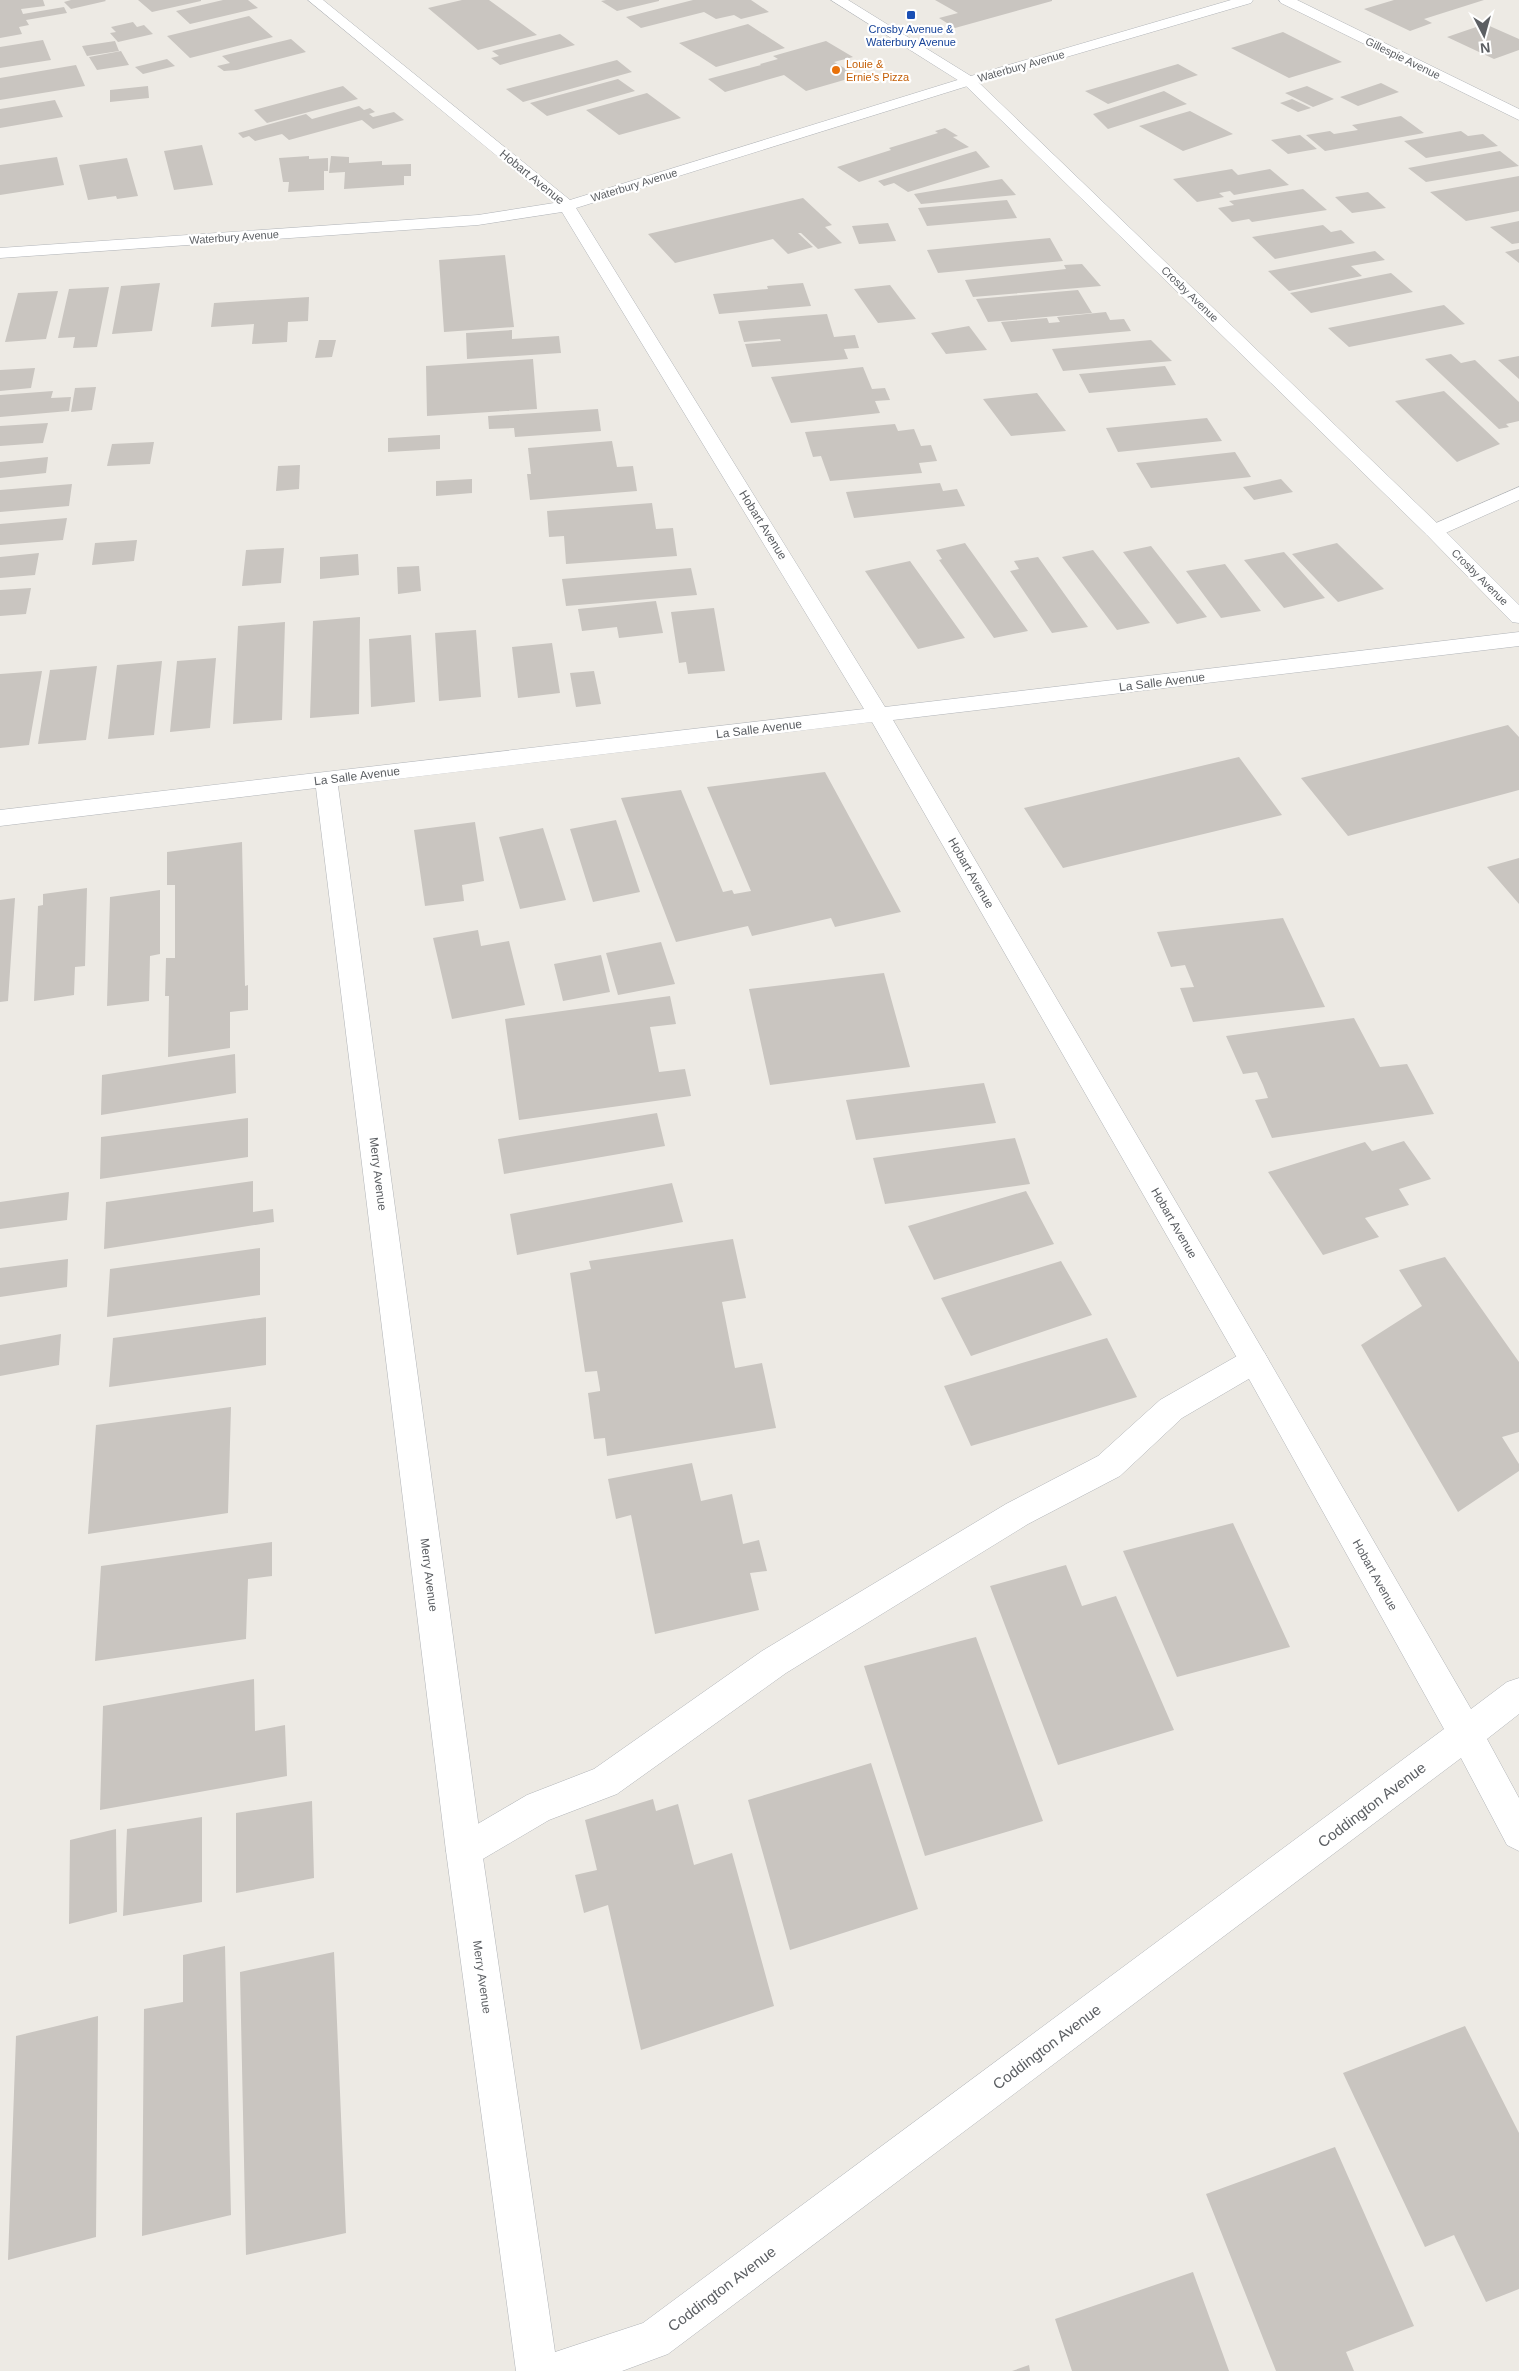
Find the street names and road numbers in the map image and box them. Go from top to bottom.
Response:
street label: Gillespie Avenue [1364,35,1442,81]
street label: Waterbury Avenue [976,48,1066,84]
street label: Hobart Avenue [497,147,567,208]
street label: Waterbury Avenue [589,166,679,204]
street label: Waterbury Avenue [189,228,279,246]
street label: Crosby Avenue [1159,264,1221,324]
street label: Hobart Avenue [736,488,790,563]
street label: Crosby Avenue [1449,546,1511,608]
street label: La Salle Avenue [1118,670,1206,694]
street label: La Salle Avenue [715,717,803,741]
street label: La Salle Avenue [313,764,401,788]
street label: Hobart Avenue [945,835,997,911]
street label: Merry Avenue [367,1137,389,1212]
street label: Hobart Avenue [1148,1185,1200,1261]
street label: Hobart Avenue [1350,1537,1400,1613]
street label: Merry Avenue [418,1538,440,1613]
street label: Coddington Avenue [1314,1758,1429,1851]
street label: Merry Avenue [470,1939,494,2015]
street label: Coddington Avenue [989,2000,1104,2093]
street label: Coddington Avenue [664,2242,779,2335]

